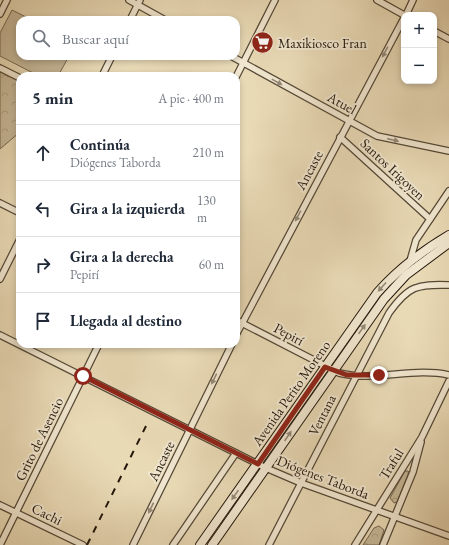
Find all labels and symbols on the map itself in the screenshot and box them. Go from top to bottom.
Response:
supermarket icon: Maxikiosco Fran [250,30,276,56]
place label: Maxikiosco Fran [278,34,367,52]
one-way arrow [382,46,389,58]
one-way arrow [272,78,283,85]
street label: Atuel [324,87,360,119]
street label: Santos Irigoyen [357,134,430,204]
one-way arrow [387,138,399,144]
street label: Ancaste [291,147,327,194]
one-way arrow [295,211,301,222]
one-way arrow [377,282,386,293]
street label: Pepirí [271,319,308,350]
one-way arrow [358,324,366,334]
street label: Avenida Perito Moreno [247,337,334,450]
route end [370,366,388,384]
route start [74,367,92,385]
one-way arrow [211,373,218,385]
street label: Ventana [304,391,340,439]
street label: Grito de Asencio [11,394,67,484]
one-way arrow [284,430,292,441]
street label: Ancaste [143,437,179,485]
street label: Traful [375,445,408,483]
street label: Diógenes Taborda [274,451,372,503]
one-way arrow [231,490,239,501]
street label: Cachi [29,499,66,529]
one-way arrow [148,502,154,514]

